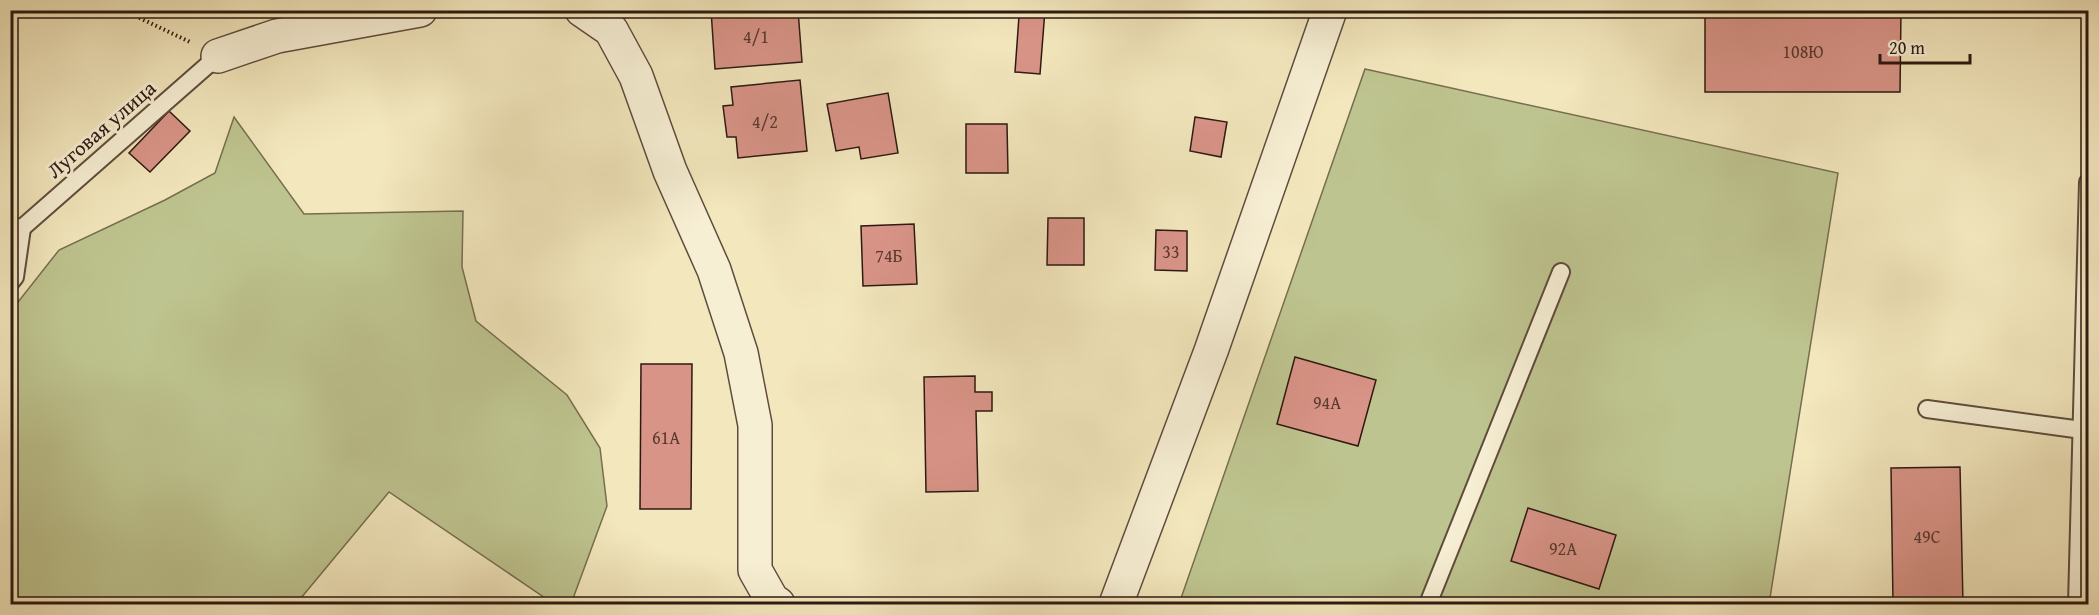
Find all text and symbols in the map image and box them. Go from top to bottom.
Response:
house number: 4/1 [743,23,769,50]
scale bar [1880,27,1970,65]
text: 20 m [1889,34,1925,61]
house number: 108Ю [1782,38,1824,65]
street label: Луговая улица [40,73,162,185]
house number: 4/2 [752,108,778,135]
house number: 33 [1162,238,1180,265]
house number: 74Б [875,242,903,269]
house number: 94А [1313,389,1341,416]
house number: 61А [652,424,680,451]
house number: 49С [1913,523,1941,550]
house number: 92А [1549,535,1577,562]

